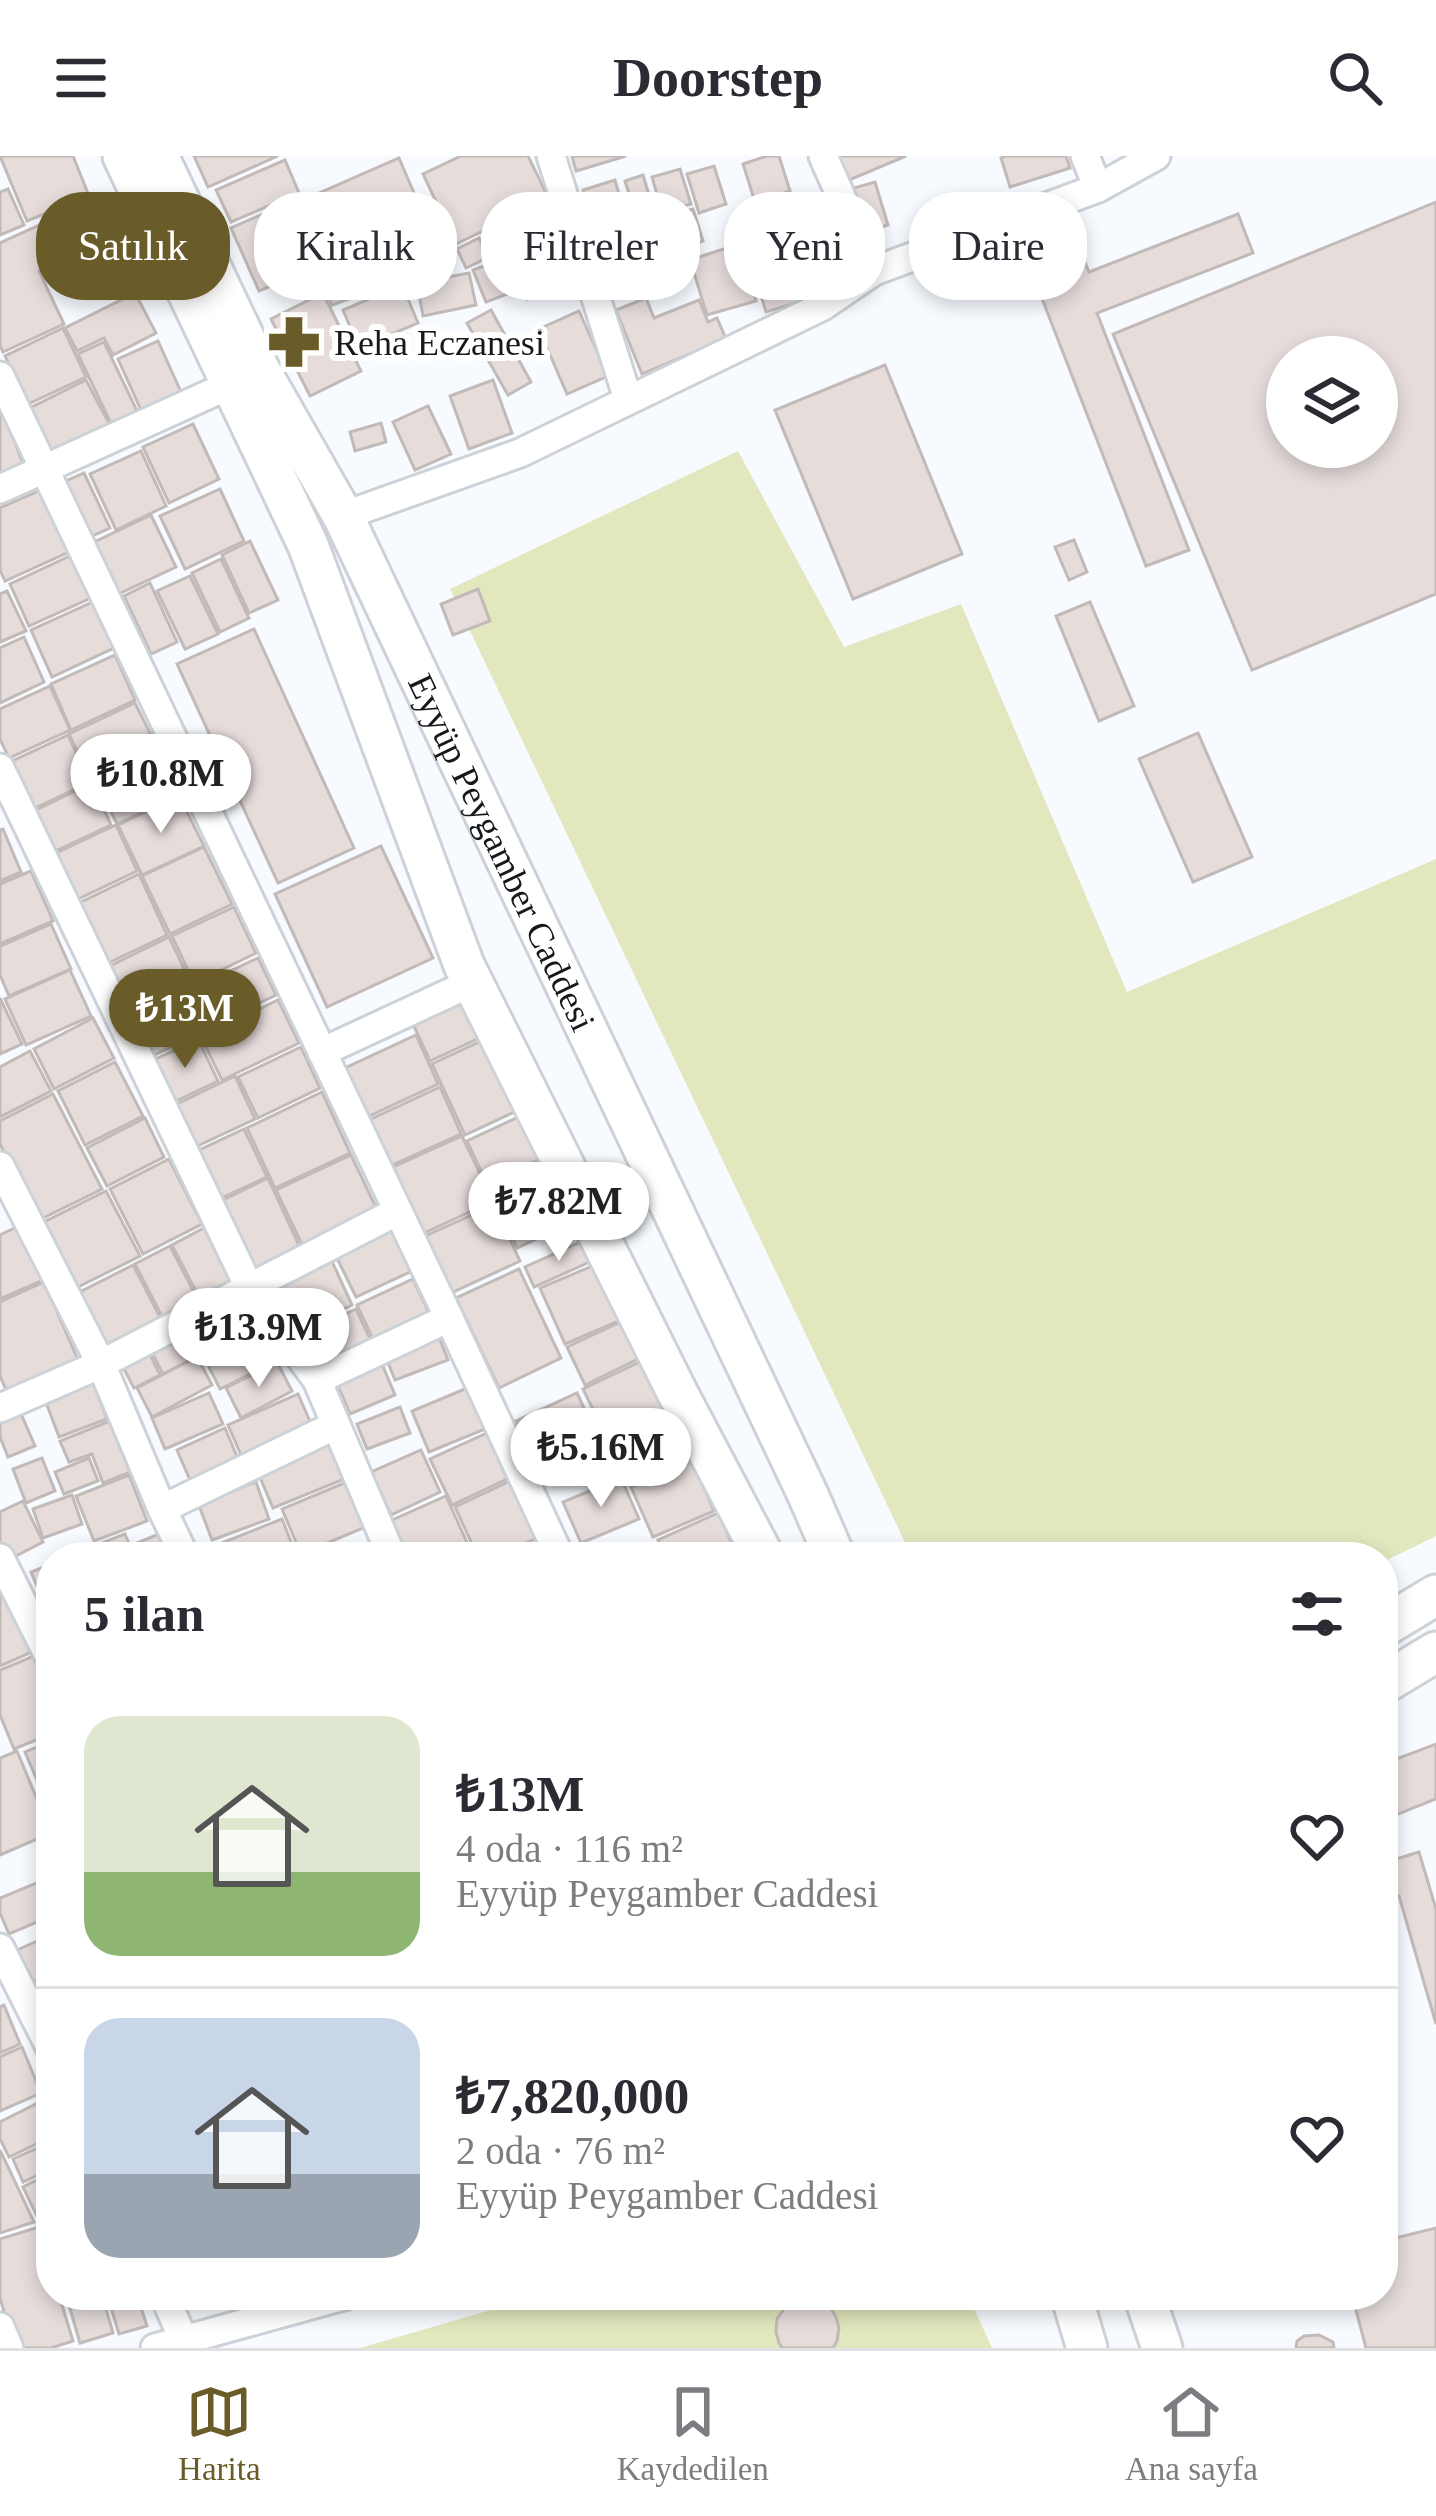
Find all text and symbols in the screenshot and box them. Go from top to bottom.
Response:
icon: menu [48,45,114,111]
icon: search [1322,45,1388,111]
text: Doorstep [613,48,823,108]
chip: Satılık [36,192,230,300]
chip: Kiralık [254,192,457,300]
chip: Filtreler [481,192,700,300]
chip: Yeni [724,192,885,300]
chip: Daire [909,192,1087,300]
pharmacy icon: Reha Eczanesi [265,313,323,371]
place label: Reha Eczanesi [334,323,545,363]
map controls [1266,336,1398,468]
button: layers [1266,336,1398,468]
street label: Eyyüp Peygamber Caddesi [400,668,603,1037]
pin: ₺10.8M [63,734,259,836]
text: ₺10.8M [97,751,225,794]
pin: ₺13M [114,969,256,1071]
text: ₺13M [136,986,234,1029]
pin: ₺7.82M [461,1162,657,1264]
text: ₺7.82M [495,1179,623,1222]
pin: ₺13.9M [161,1288,357,1390]
text: ₺13.9M [195,1305,323,1348]
pin: ₺5.16M [503,1408,699,1510]
text: ₺5.16M [537,1425,665,1468]
icon: filters [1284,1581,1350,1647]
text: 5 ilan [84,1586,204,1642]
icon: home [180,1764,324,1908]
text: ₺13M [456,1766,584,1822]
icon: heart [1284,1803,1350,1869]
text: 4 oda · 116 m² [456,1827,683,1870]
text: Eyyüp Peygamber Caddesi [456,1872,878,1915]
icon: home [180,2066,324,2210]
text: ₺7,820,000 [456,2068,689,2124]
icon: heart [1284,2105,1350,2171]
text: 2 oda · 76 m² [456,2129,665,2172]
text: Eyyüp Peygamber Caddesi [456,2174,878,2217]
tab: Harita [178,2379,261,2488]
tab: Kaydedilen [617,2379,769,2488]
tab: Ana sayfa [1125,2379,1258,2488]

